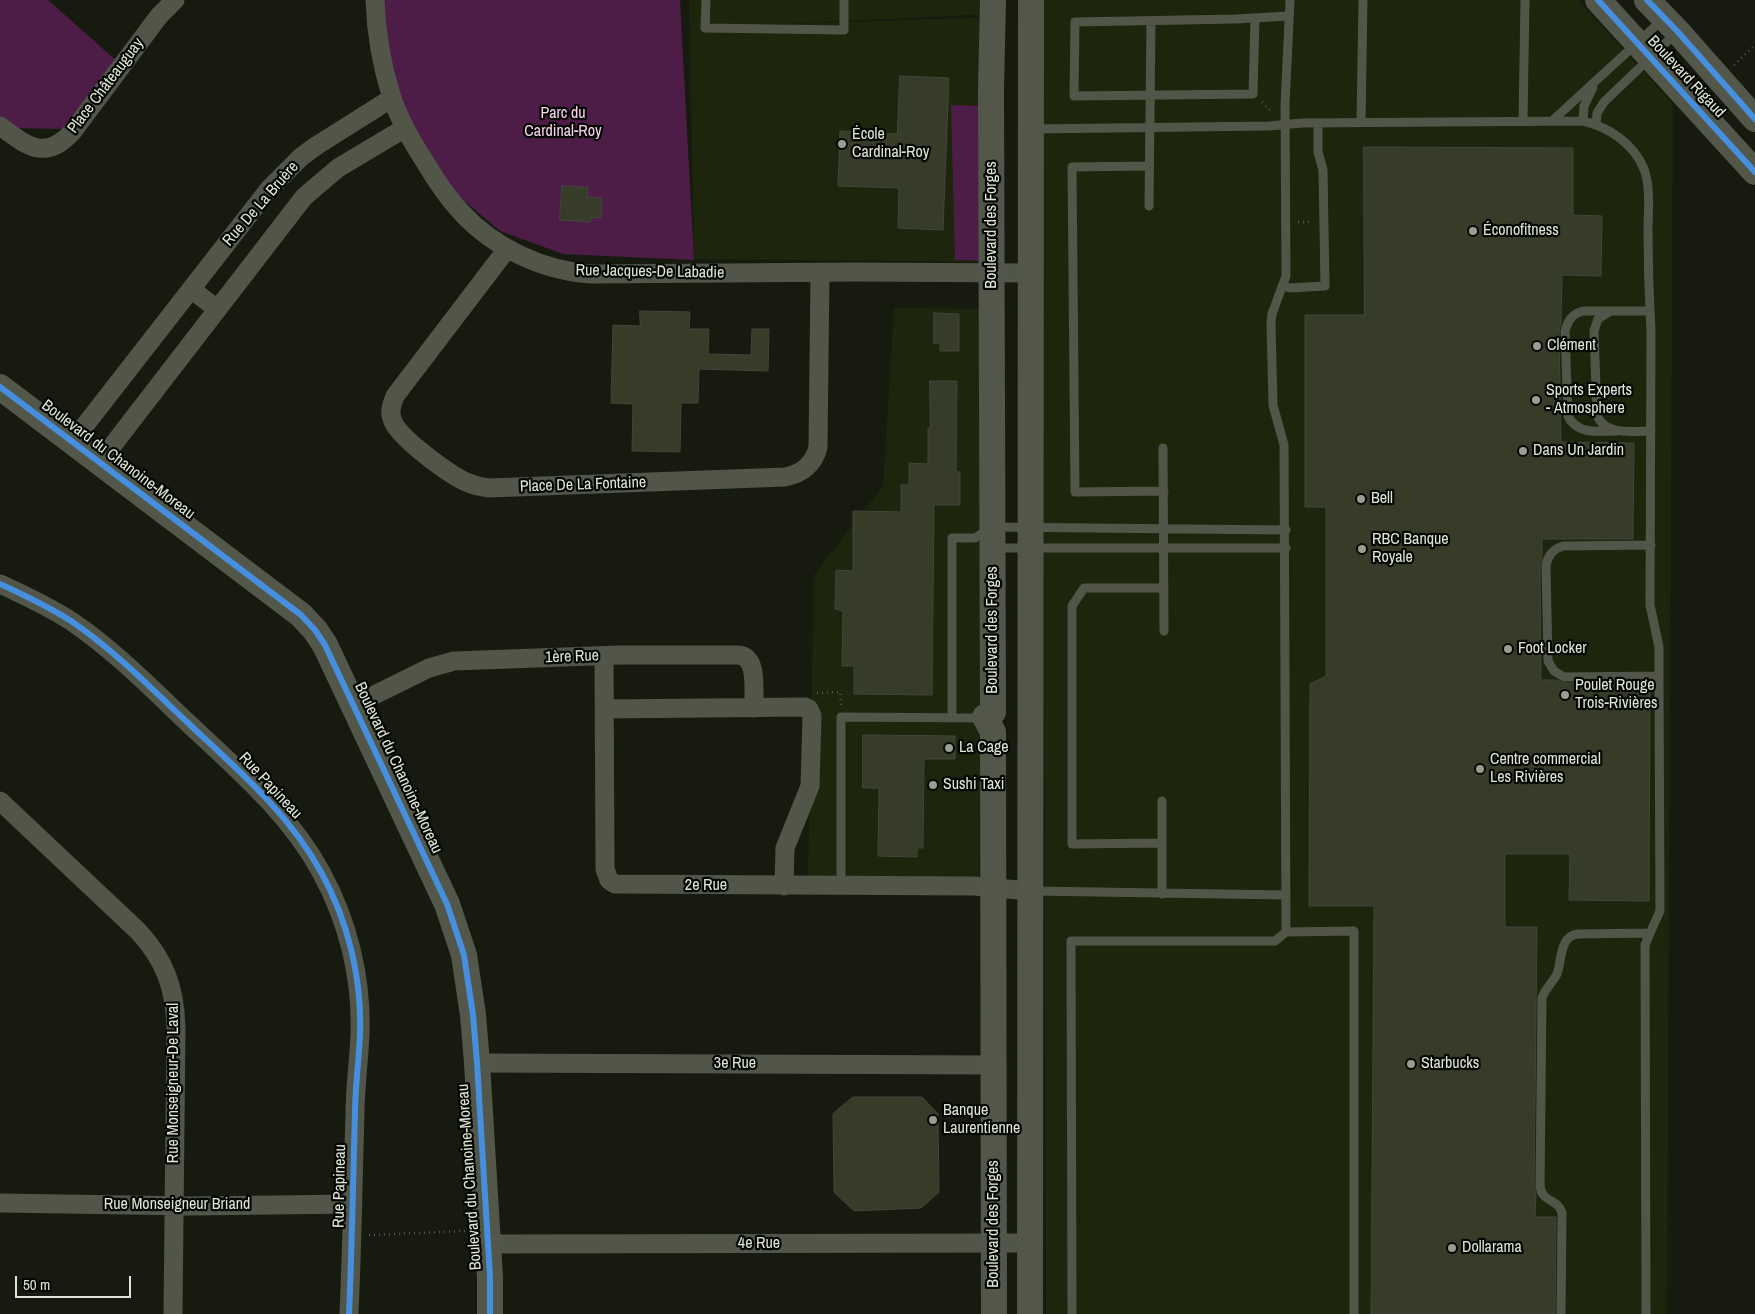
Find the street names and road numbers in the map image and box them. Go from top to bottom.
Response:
street label: Boulevard Rigaud [1643,32,1729,122]
street label: Place Châteauguay [64,34,148,138]
street label: Rue De La Bruère [219,158,303,250]
street label: Boulevard des Forges [982,161,1002,289]
street label: Rue Jacques-De Labadie [575,261,725,283]
street label: Boulevard du Chanoine-Moreau [38,396,198,524]
street label: Place De La Fontaine [520,473,646,497]
street label: Boulevard des Forges [983,566,1003,694]
street label: 1ère Rue [545,646,599,668]
street label: Boulevard du Chanoine-Moreau [350,679,446,857]
street label: Rue Papineau [234,749,306,823]
street label: 2e Rue [685,876,727,896]
street label: Rue Monseigneur-De Laval [164,1003,184,1163]
street label: 3e Rue [714,1054,756,1074]
street label: Boulevard du Chanoine-Moreau [454,1083,486,1271]
street label: Rue Papineau [330,1144,350,1228]
street label: Boulevard des Forges [984,1160,1004,1288]
street label: Rue Monseigneur Briand [104,1195,250,1215]
street label: 4e Rue [738,1234,780,1254]

